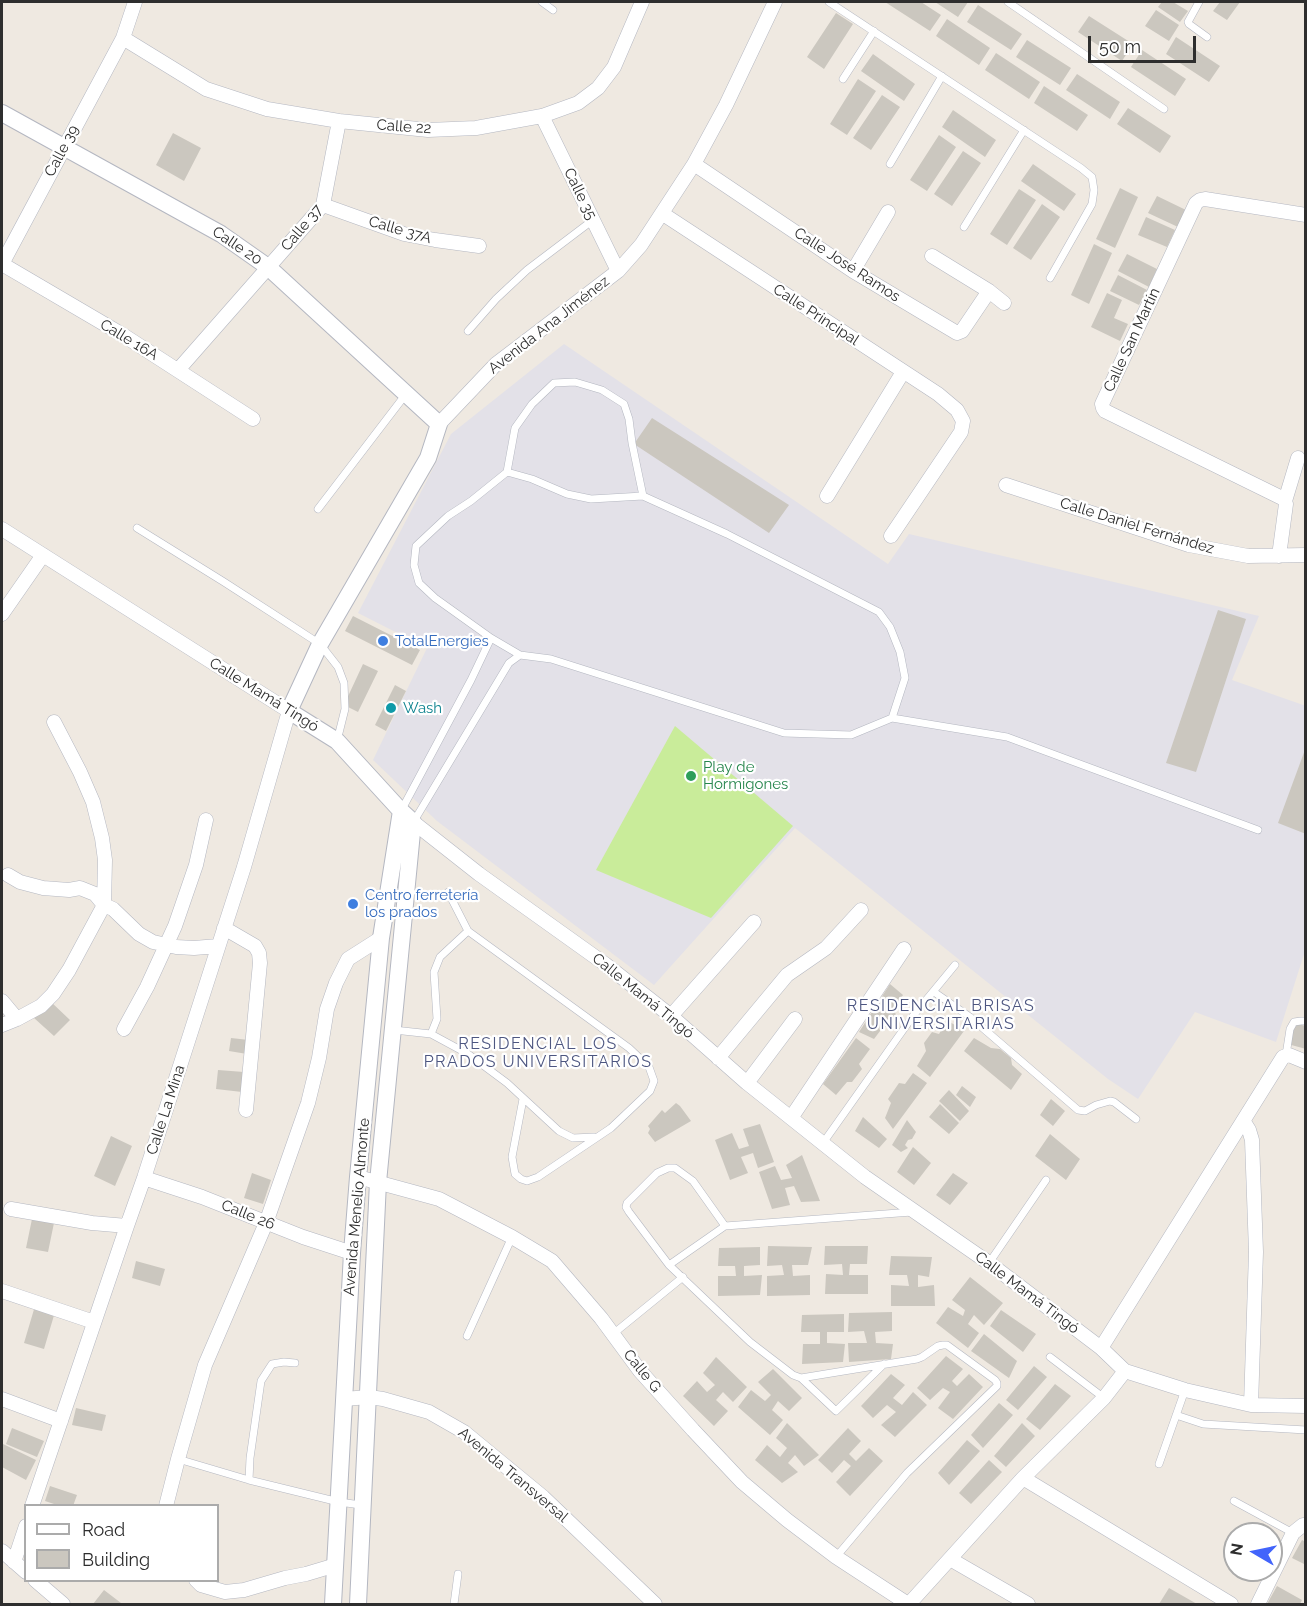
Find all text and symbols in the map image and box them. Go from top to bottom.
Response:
scale bar [1091,24,1199,62]
text: 50 m [1099,36,1141,57]
street label: Calle 22 [376,116,432,138]
street label: Calle 39 [41,122,83,180]
street label: Calle 35 [560,165,600,223]
street label: Calle 37 [277,201,327,255]
street label: Calle 37A [366,212,434,248]
street label: Calle 20 [209,223,265,269]
street label: Calle José Ramos [791,224,903,306]
street label: Avenida Ana Jiménez [485,272,613,378]
street label: Calle Principal [770,281,862,349]
street label: Calle San Martín [1100,285,1164,395]
street label: Calle 16A [97,316,161,364]
street label: Calle Daniel Fernández [1058,494,1216,558]
place label: TotalEnergies [395,632,489,650]
marker: TotalEnergies [376,634,390,648]
street label: Calle Mamá Tingó [206,654,322,736]
place label: Wash [403,699,442,717]
marker: Wash [384,701,398,715]
place label: Play de Hormigones [703,758,788,793]
marker: Play de Hormigones [684,769,698,783]
place label: Centro ferretería los prados [365,886,479,921]
marker: Centro ferretería los prados [346,897,360,911]
street label: Calle Mamá Tingó [589,949,697,1043]
district label: RESIDENCIAL BRISAS UNIVERSITARIAS [847,996,1035,1034]
district label: RESIDENCIAL LOS PRADOS UNIVERSITARIOS [424,1034,652,1072]
street label: Calle La Mina [143,1063,189,1157]
street label: Avenida Menelio Almonte [340,1117,374,1297]
street label: Calle 26 [219,1196,277,1234]
street label: Calle Mamá Tingó [971,1248,1083,1338]
street label: Calle G [619,1346,665,1396]
street label: Avenida Transversal [454,1424,572,1526]
legend [24,1504,219,1582]
text: Road [82,1519,125,1540]
north arrow [1223,1522,1283,1582]
text: N [1226,1542,1247,1557]
text: Building [82,1549,150,1570]

